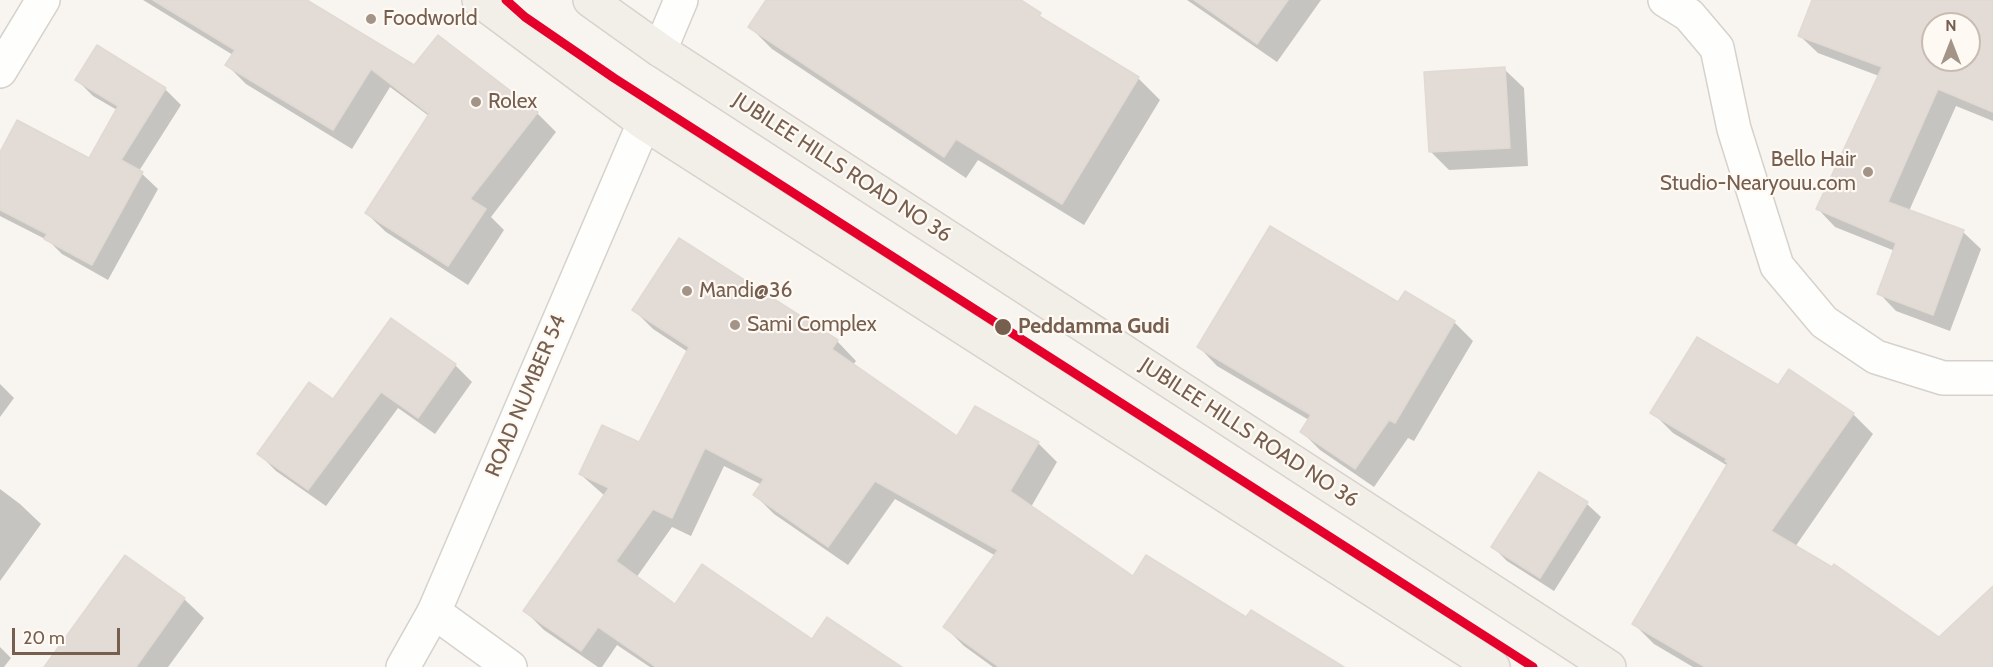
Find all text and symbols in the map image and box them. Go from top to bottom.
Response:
place label: Foodworld [383,6,478,32]
marker: Foodworld [364,12,378,26]
north arrow [1921,12,1981,72]
text: N [1945,16,1957,35]
street label: JUBILEE HILLS ROAD NO 36 [728,88,956,248]
place label: Rolex [488,89,537,115]
marker: Rolex [469,95,483,109]
place label: Bello Hair Studio-Nearyouu.com [1660,147,1856,197]
marker: Bello Hair Studio-Nearyouu.com [1861,165,1875,179]
place label: Mandi@36 [699,278,792,304]
marker: Mandi@36 [680,284,694,298]
street label: ROAD NUMBER 54 [481,311,571,481]
place label: Sami Complex [747,312,877,338]
place label: Peddamma Gudi [1018,314,1170,340]
marker: Peddamma Gudi [993,317,1013,337]
marker: Sami Complex [728,318,742,332]
street label: JUBILEE HILLS ROAD NO 36 [1135,353,1363,513]
scale bar [15,616,123,654]
text: 20 m [23,627,65,649]

